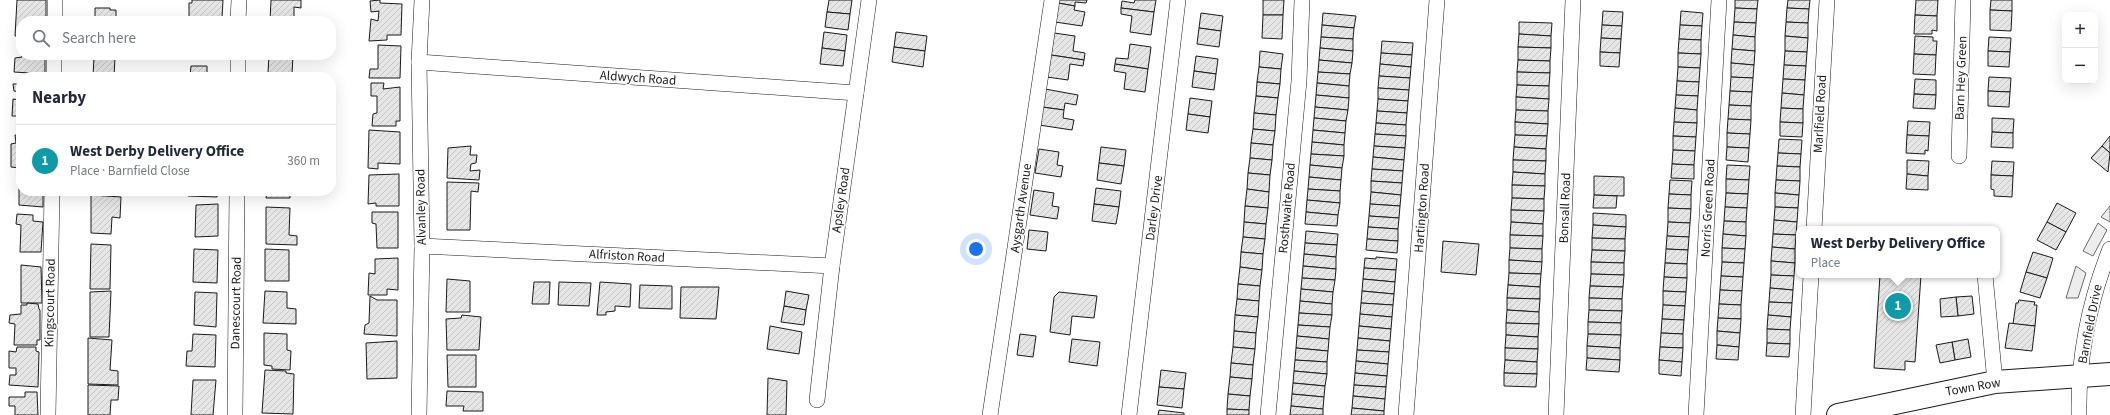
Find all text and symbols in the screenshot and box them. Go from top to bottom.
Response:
map controls [2062,12,2098,84]
button: + [2062,12,2098,48]
search box [16,16,336,60]
icon: search [30,27,52,49]
text: Search here [62,28,136,49]
street label: Barn Hey Green [1951,35,1971,121]
button: − [2062,48,2098,84]
street label: Aldwych Road [599,66,677,90]
street label: Marlfield Road [1809,74,1831,154]
text: Nearby [32,86,86,110]
text: West Derby Delivery Office [70,141,244,162]
text: 1 [42,152,48,170]
text: 360 m [287,152,320,170]
street label: Norris Green Road [1696,158,1720,258]
text: Place · Barnfield Close [70,162,190,180]
street label: Aysgarth Avenue [1006,162,1036,254]
street label: Rosthwaite Road [1274,162,1300,254]
street label: Hartington Road [1410,163,1434,253]
street label: Apsley Road [827,166,855,234]
street label: Alvanley Road [411,169,431,245]
street label: Bonsall Road [1555,172,1575,244]
street label: Darley Drive [1141,174,1167,242]
popup [1796,226,2000,278]
text: West Derby Delivery Office [1811,233,1985,254]
your location [966,239,986,259]
street label: Alfriston Road [589,245,665,267]
text: Place [1811,254,1840,272]
street label: Danescourt Road [226,256,246,350]
street label: Kingscourt Road [40,258,60,348]
street label: Barnfield Drive [2073,283,2107,365]
pin: 1 [1885,291,1911,321]
street label: Town Row [1944,373,2003,401]

